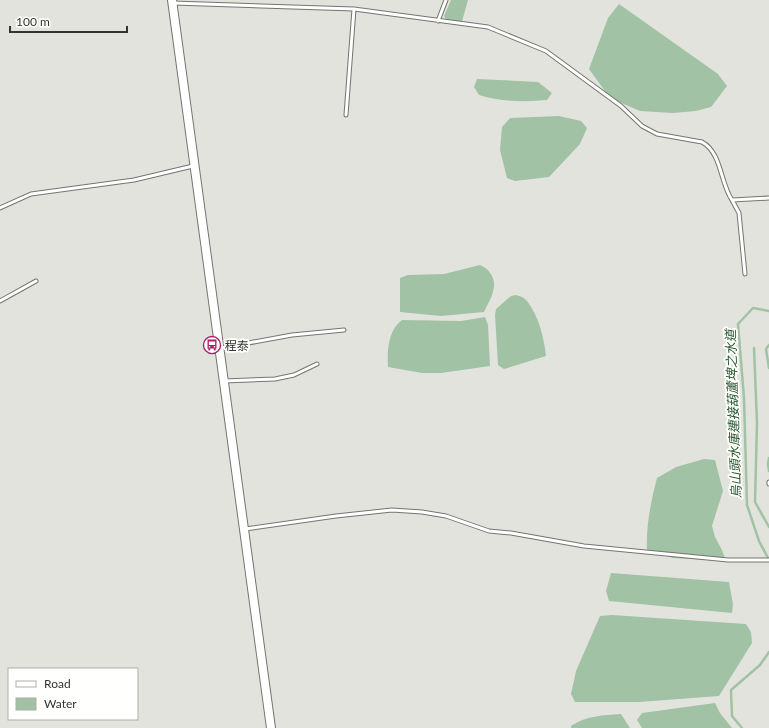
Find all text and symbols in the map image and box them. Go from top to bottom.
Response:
scale bar [10,8,127,34]
text: 100 m [16,14,50,29]
water label: 烏山頭水庫連接葫蘆埤之水道 [722,327,744,499]
bus stop icon: 程泰 [202,335,222,355]
place label: 程泰 [225,338,249,353]
legend [8,668,138,720]
text: Road [44,676,71,691]
text: Water [44,696,77,711]

